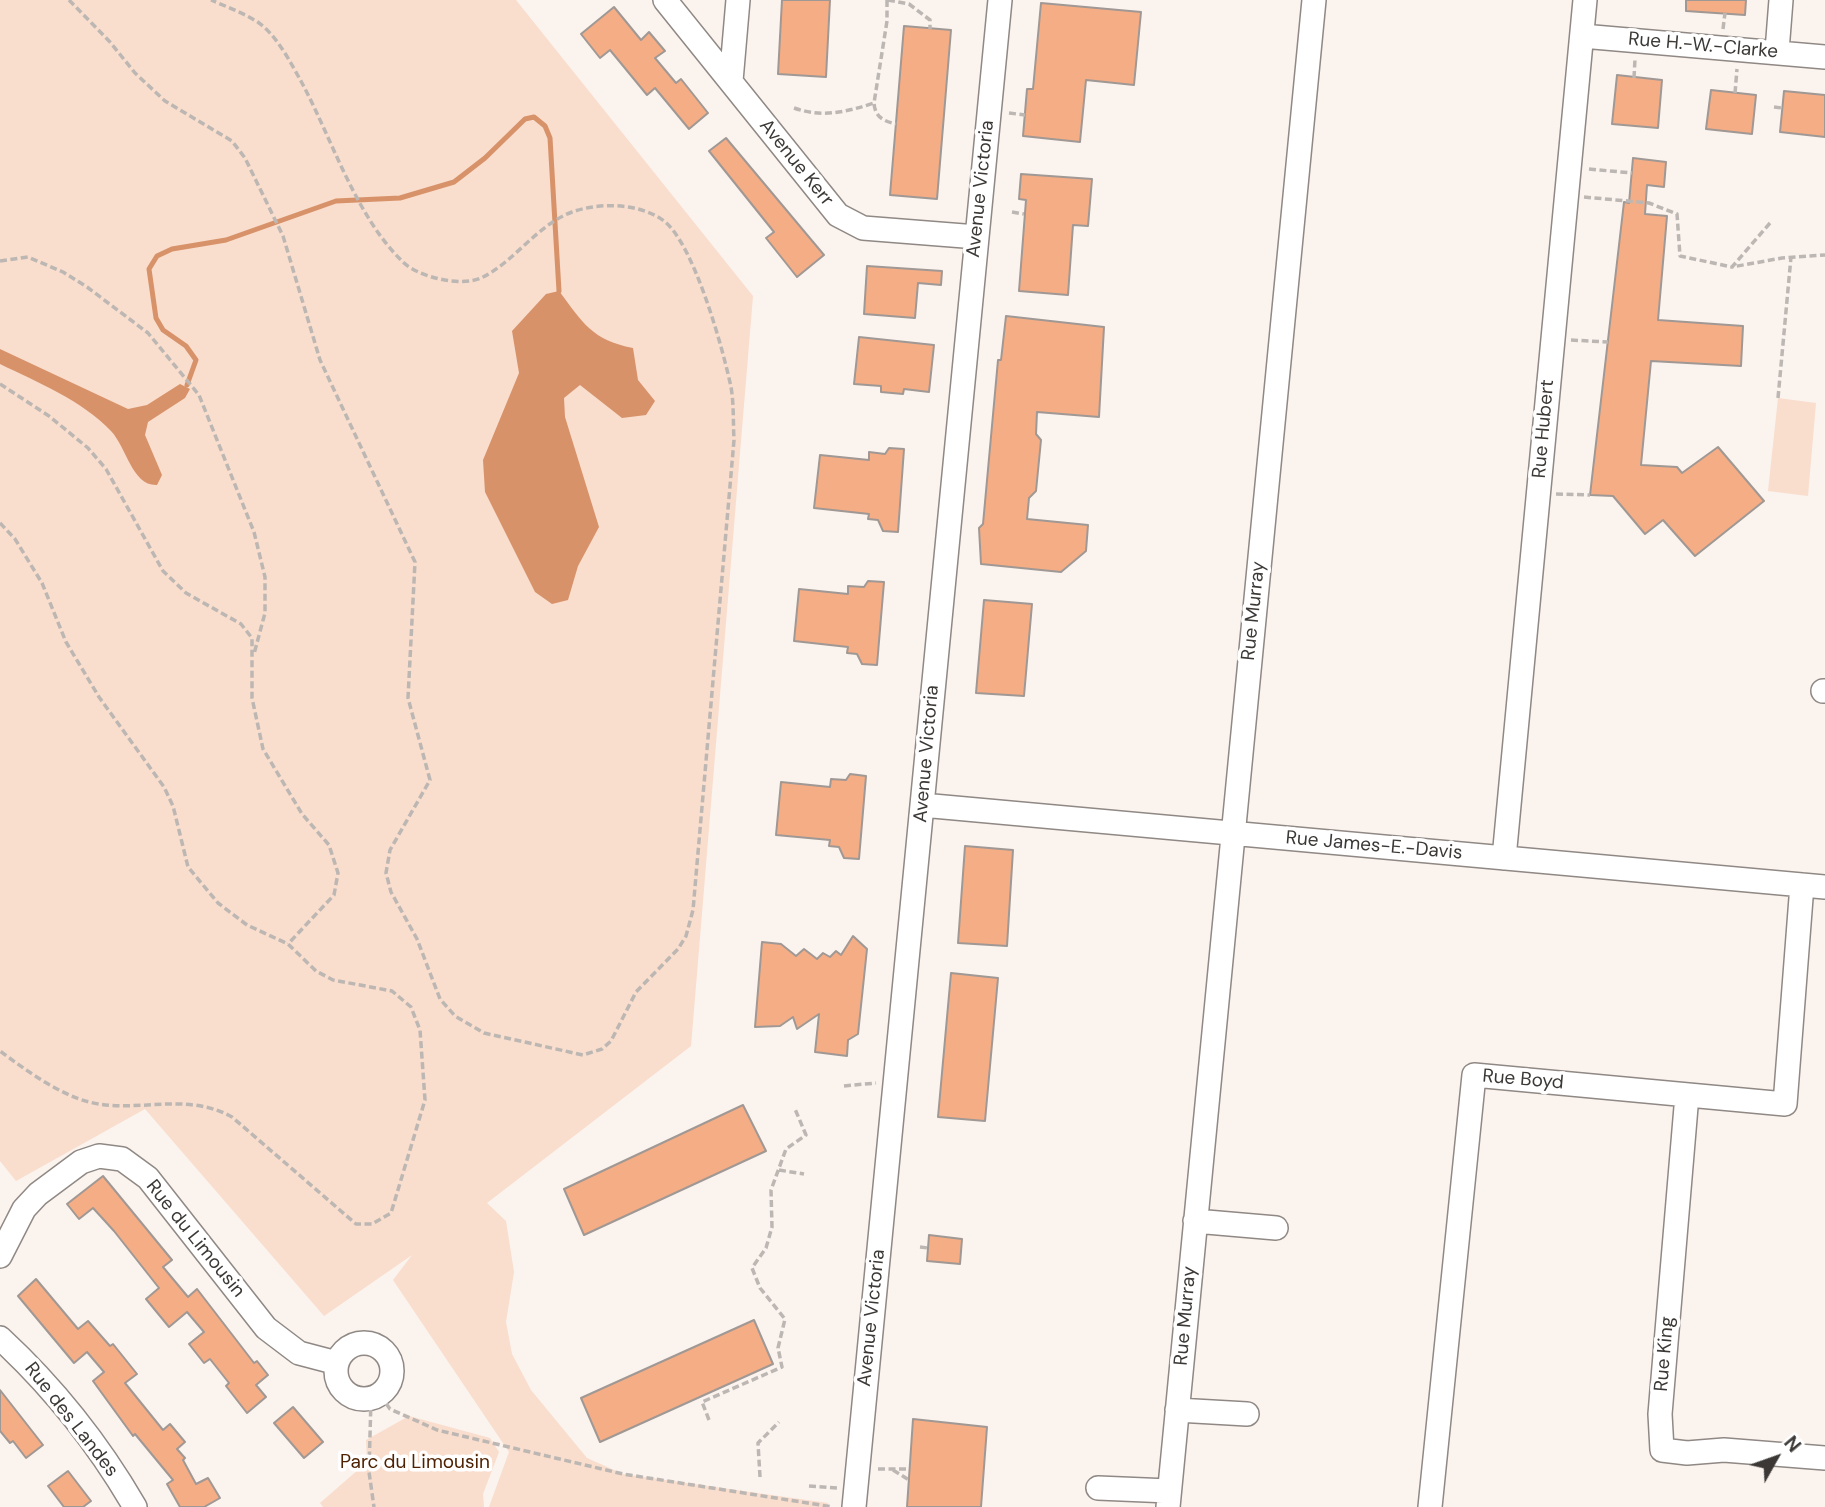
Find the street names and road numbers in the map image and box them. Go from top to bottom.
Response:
street label: Rue H.-W.-Clarke [1627,28,1779,64]
street label: Avenue Kerr [754,115,838,211]
street label: Avenue Victoria [962,119,1000,259]
street label: Rue Hubert [1528,379,1560,479]
street label: Rue Murray [1237,560,1271,662]
street label: Avenue Victoria [910,684,944,824]
street label: Rue James-E.-Davis [1285,827,1463,865]
street label: Rue Boyd [1481,1065,1565,1095]
street label: Rue du Limousin [141,1176,249,1302]
street label: Avenue Victoria [853,1248,891,1388]
street label: Rue Murray [1170,1265,1202,1367]
street label: Rue King [1650,1316,1680,1392]
street label: Rue des Landes [19,1358,123,1482]

